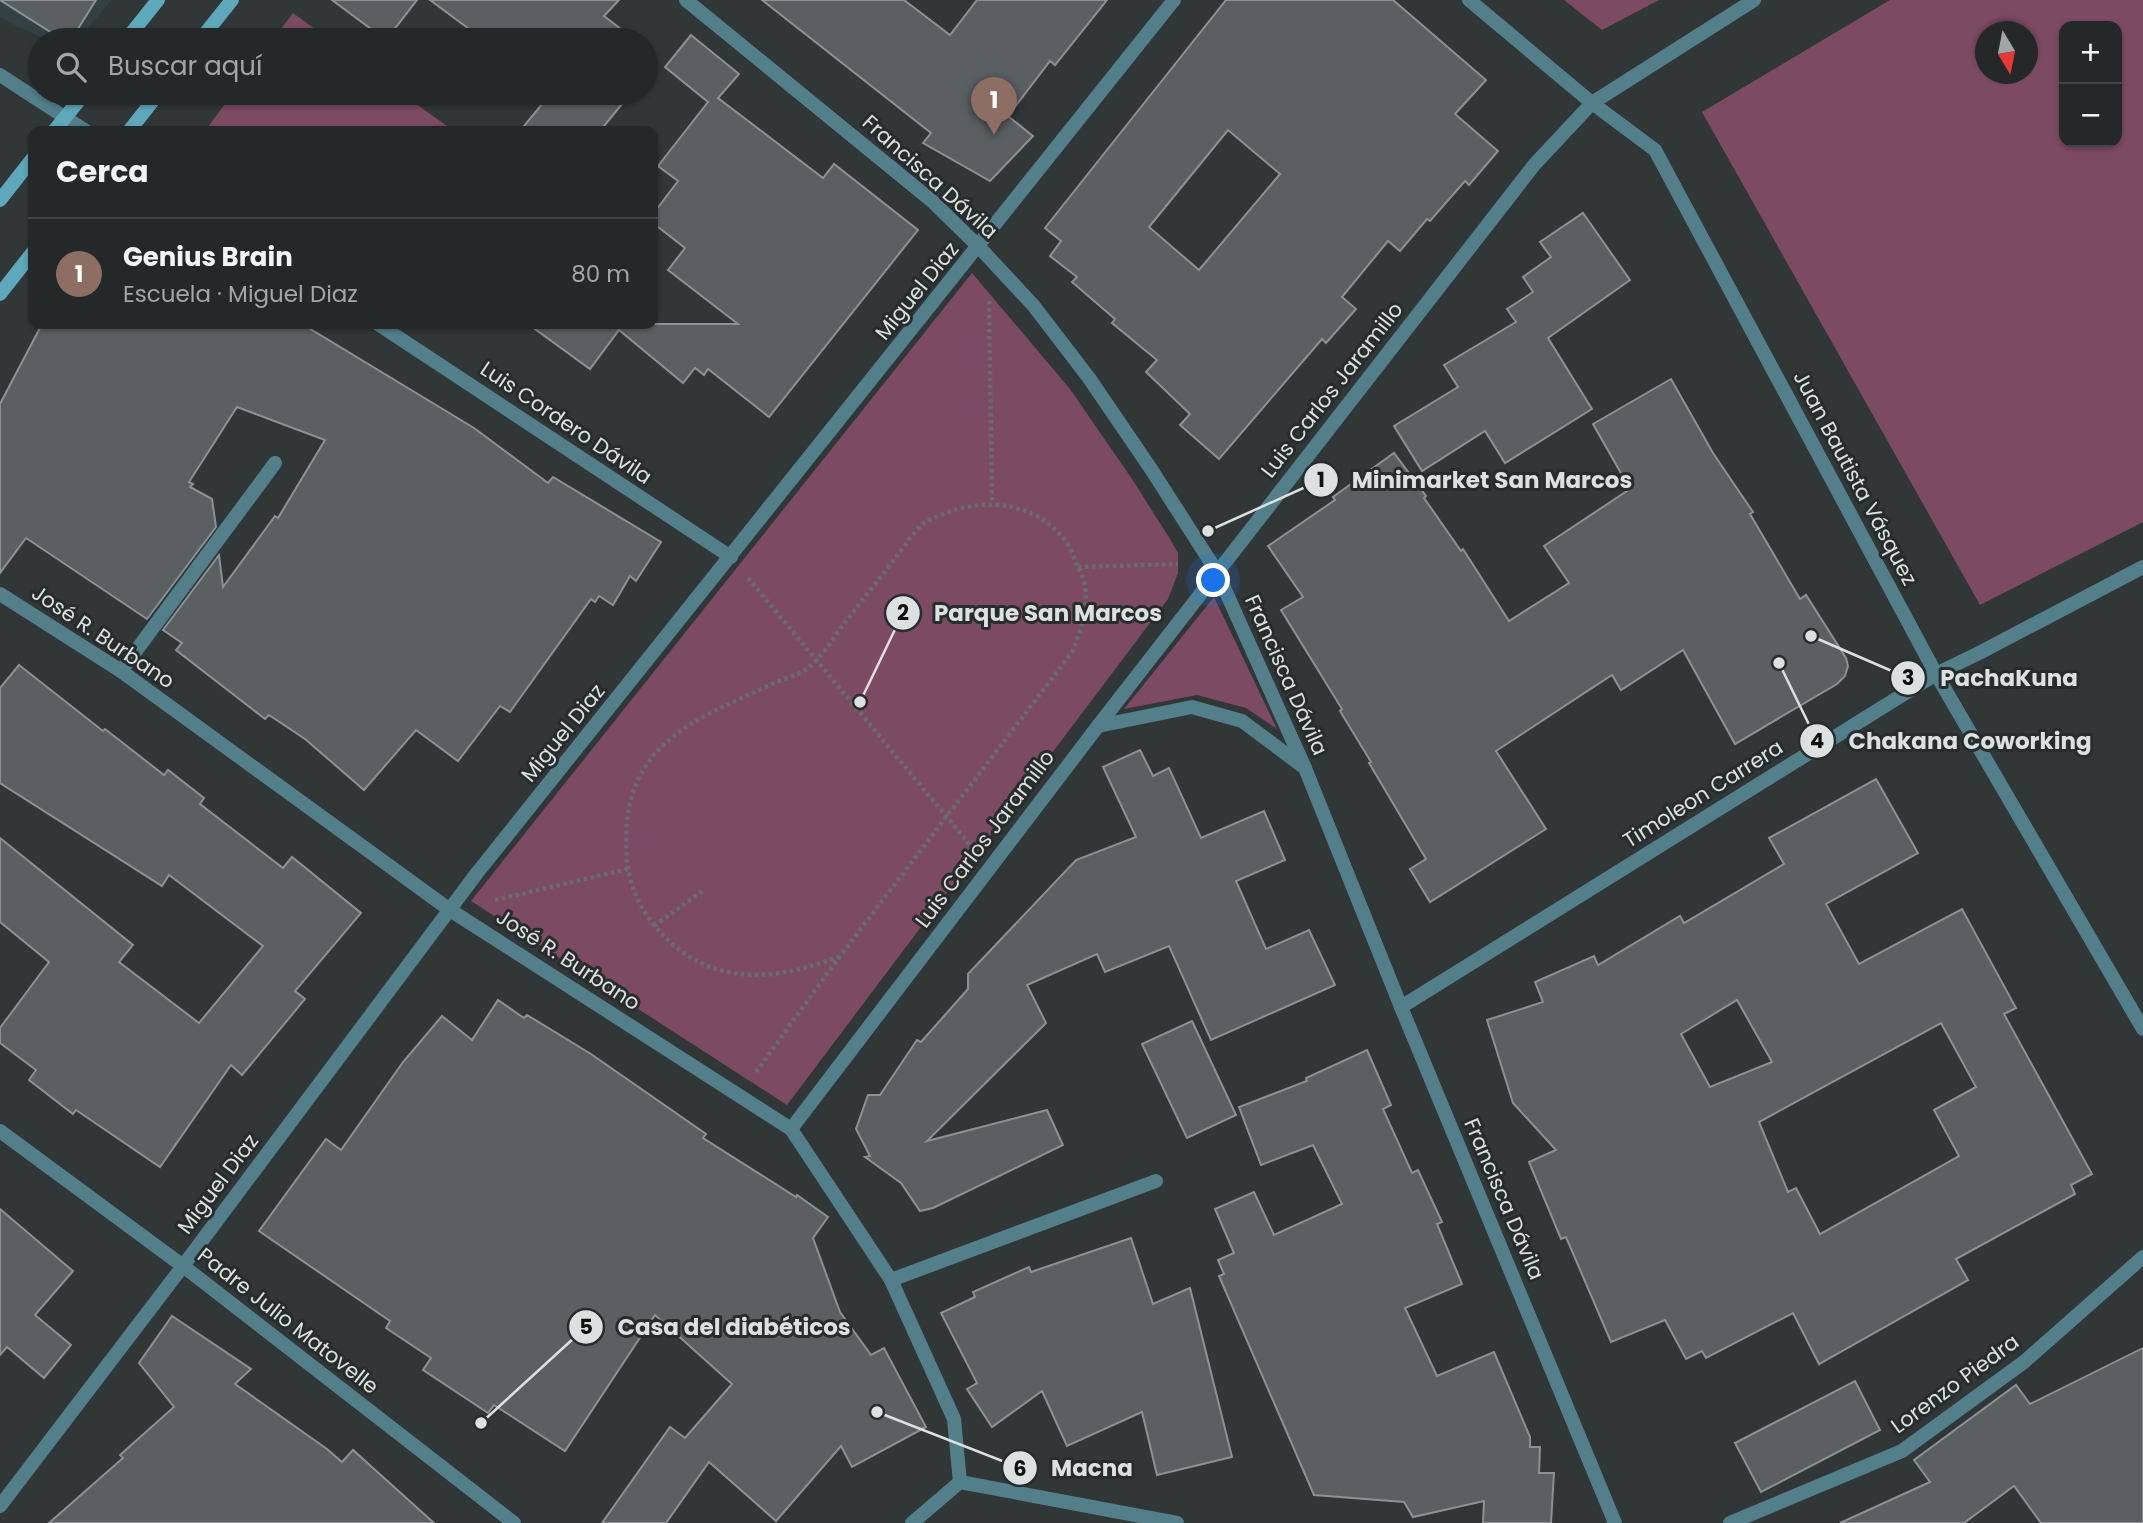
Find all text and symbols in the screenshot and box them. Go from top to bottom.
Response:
north arrow [1975,21,2038,84]
map controls [2059,21,2122,147]
button: + [2059,21,2122,84]
search box [28,28,658,105]
icon: search [52,48,90,86]
text: Buscar aquí [108,48,262,84]
pin: 1 [971,77,1017,135]
button: − [2059,84,2122,147]
street label: Francisca Dávila [856,108,1004,245]
text: Cerca [56,150,149,193]
street label: Miguel Diaz [868,236,965,346]
text: Genius Brain [123,239,293,275]
text: 1 [75,258,83,290]
text: 80 m [571,258,630,290]
text: Escuela · Miguel Diaz [123,278,358,310]
street label: Luis Carlos Jaramillo [1254,296,1409,484]
street label: Luis Cordero Dávila [475,354,658,491]
street label: Juan Bautista Vásquez [1787,365,1924,590]
callout: Minimarket San Marcos [1303,458,1647,502]
text: Minimarket San Marcos [1352,464,1632,496]
text: 1 [1317,465,1325,494]
your location [1196,563,1230,597]
street label: José R. Burbano [26,578,180,695]
street label: Francisca Dávila [1238,590,1335,760]
callout: Parque San Marcos [885,591,1177,635]
text: Parque San Marcos [934,597,1162,629]
text: 2 [897,598,909,627]
callout: PachaKuna [1891,656,2091,700]
text: PachaKuna [1940,662,2078,694]
text: 3 [1902,663,1914,692]
street label: Miguel Diaz [514,678,611,788]
callout: Chakana Coworking [1800,719,2106,763]
text: Chakana Coworking [1848,725,2092,757]
text: 4 [1810,726,1824,755]
street label: Timoleon Carrera [1617,733,1788,854]
street label: Luis Carlos Jaramillo [908,744,1061,934]
street label: José R. Burbano [491,902,646,1017]
street label: Francisca Dávila [1457,1114,1552,1284]
street label: Miguel Diaz [170,1128,265,1240]
street label: Padre Julio Matovelle [192,1241,385,1401]
callout: Casa del diabéticos [568,1305,865,1349]
text: Casa del diabéticos [617,1311,851,1343]
text: 5 [579,1312,593,1341]
street label: Lorenzo Piedra [1885,1327,2025,1440]
callout: Macna [1003,1446,1147,1490]
text: Macna [1051,1452,1133,1484]
text: 6 [1013,1454,1027,1483]

